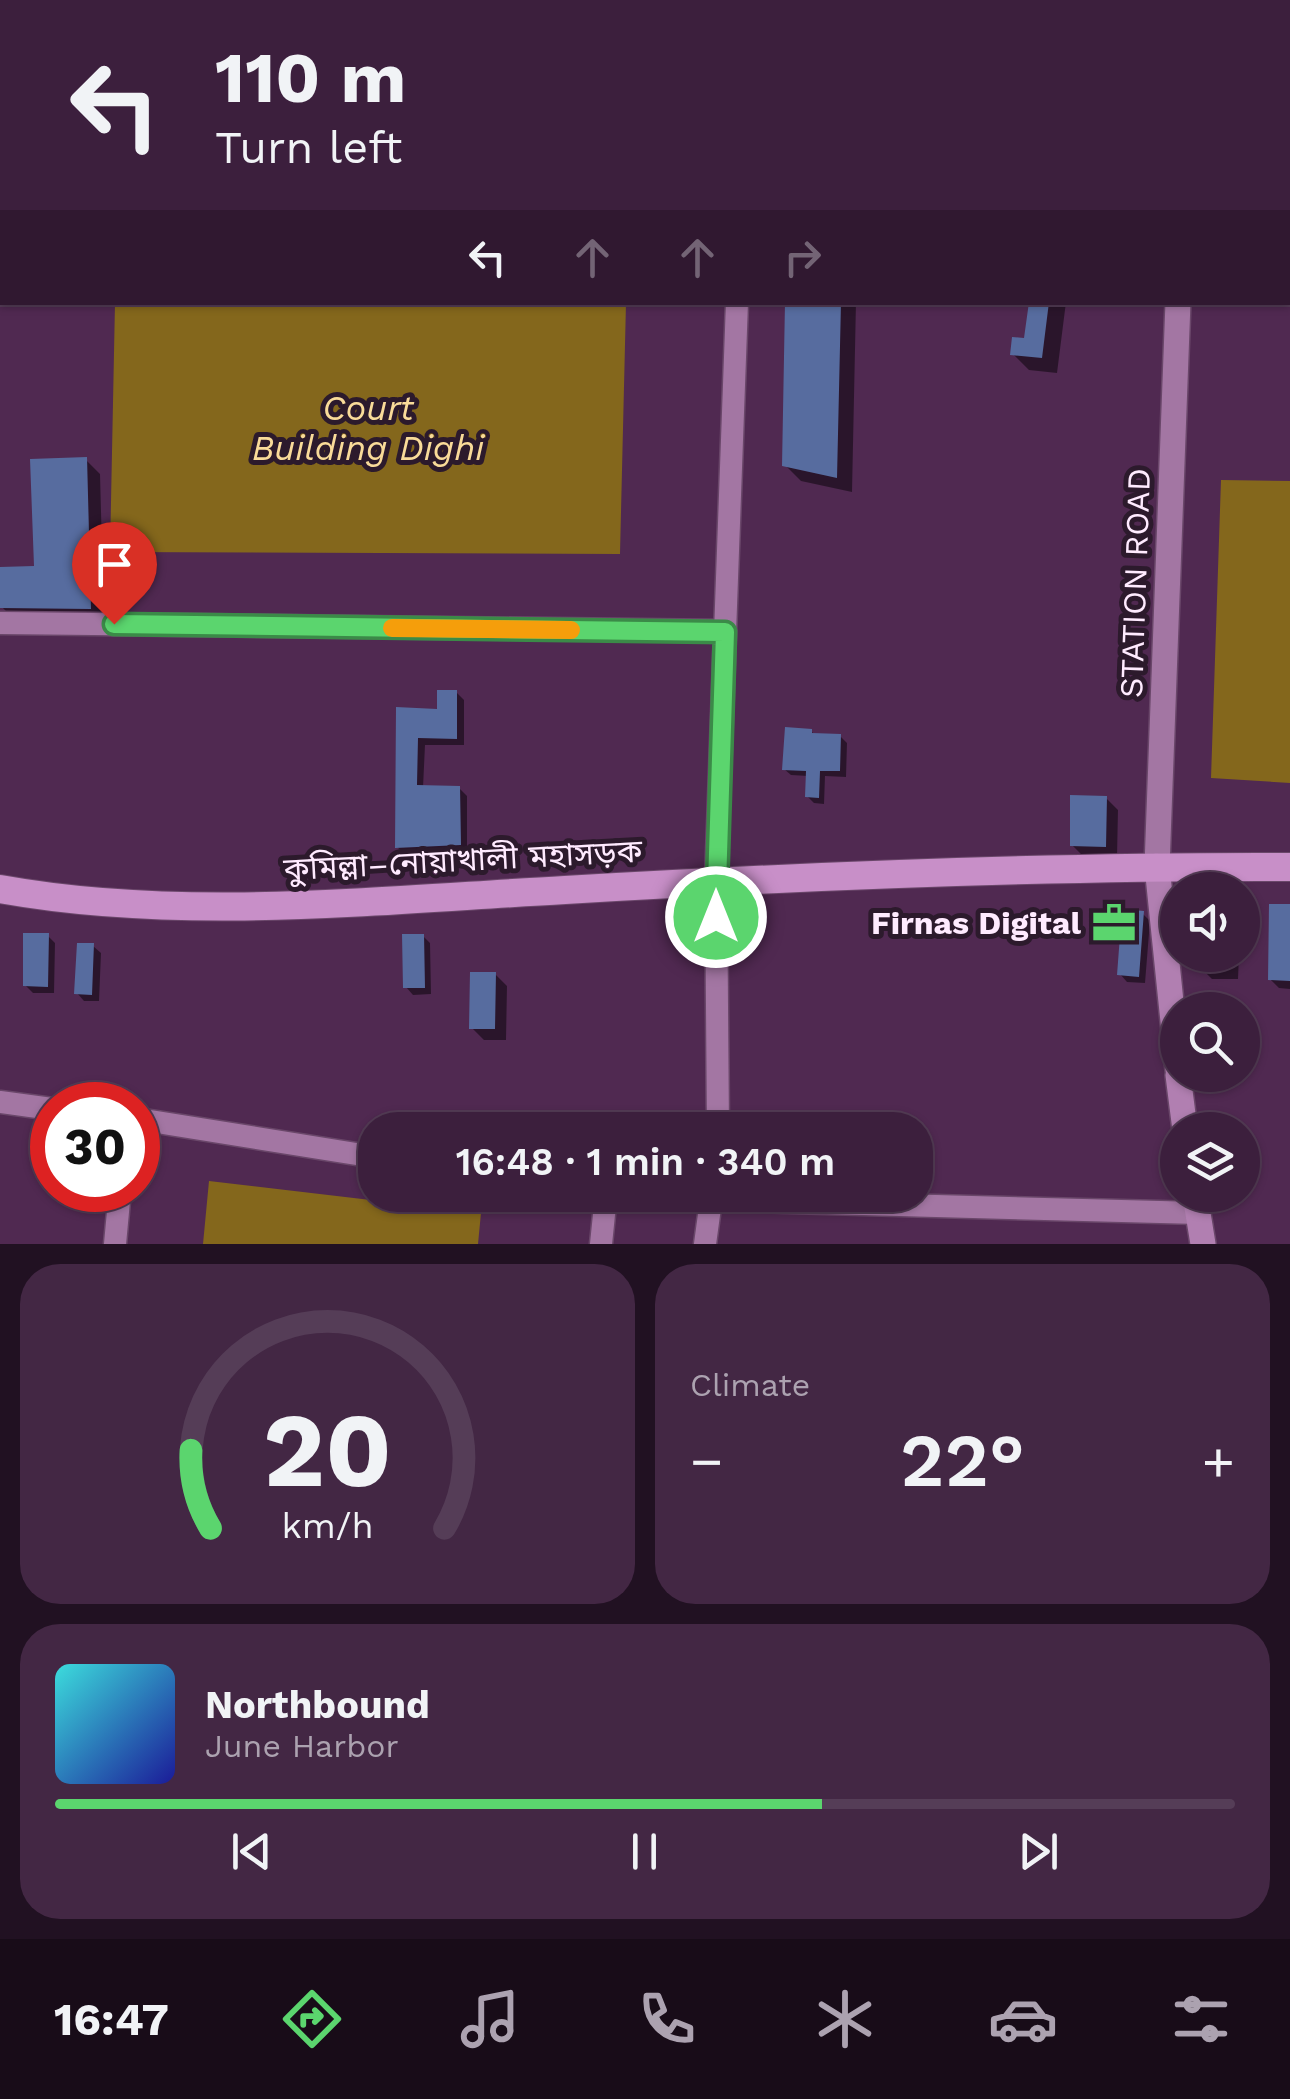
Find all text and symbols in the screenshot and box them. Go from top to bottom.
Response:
text: 110 m [215,37,406,119]
icon: left [50,40,180,170]
text: Turn left [215,121,402,174]
icon: left [460,230,515,285]
icon: ahead [565,230,620,285]
icon: ahead [670,230,725,285]
icon: right [775,230,830,285]
water label: Court Building Dighi [252,387,485,469]
street label: STATION ROAD [1112,467,1158,699]
pin [72,522,157,625]
icon: arrive [87,537,142,592]
street label: কুমিল্লা–নোয়াখালী মহাসড়ক [282,832,644,888]
position arrow [664,865,768,969]
map controls [1160,872,1260,1212]
button: sound [1160,872,1260,972]
office icon: Firnas Digital [1090,899,1138,947]
place label: Firnas Digital [871,904,1082,942]
button: search [1160,992,1260,1092]
speed limit sign: 30 [30,1082,160,1212]
button: layers [1160,1112,1260,1212]
text: 16:48 · 1 min · 340 m [456,1140,835,1184]
text: Climate [690,1366,810,1404]
text: 20 [263,1389,392,1511]
text: 22° [900,1416,1025,1504]
text: − [690,1429,723,1493]
text: + [1202,1429,1235,1493]
text: km/h [281,1505,374,1547]
text: Northbound [205,1683,430,1727]
text: June Harbor [205,1727,399,1765]
icon: previous [224,1824,279,1879]
icon: pause [617,1824,672,1879]
icon: next [1011,1824,1066,1879]
icon: directions [277,1984,347,2054]
icon: music [455,1984,525,2054]
icon: phone [632,1984,702,2054]
icon: climate [810,1984,880,2054]
icon: car [988,1984,1058,2054]
icon: filters [1166,1984,1236,2054]
text: 16:47 [54,1993,169,2046]

